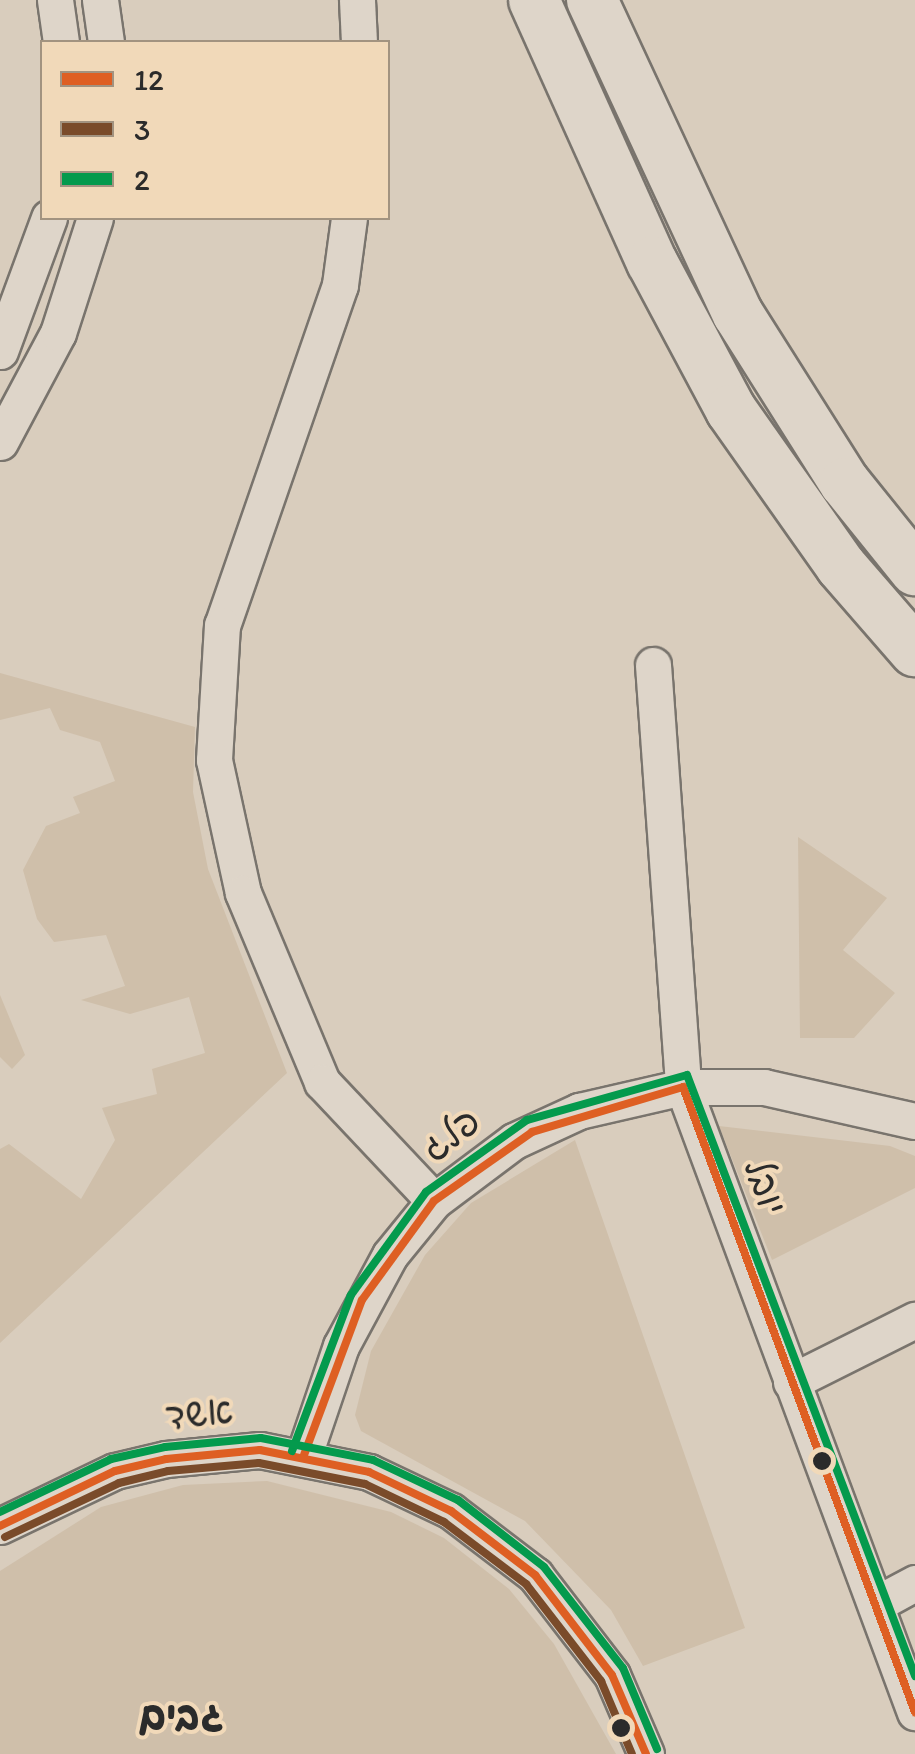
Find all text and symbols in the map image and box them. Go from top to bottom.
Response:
legend [40,40,390,220]
text: 12 [134,61,164,98]
text: 3 [134,111,150,148]
text: 2 [134,161,150,198]
street label: פלג [413,1099,489,1171]
street label: יובל [734,1153,796,1221]
street label: אשד [163,1388,235,1440]
unlabelled marker [812,1451,832,1471]
district label: גבים [139,1691,223,1739]
unlabelled marker [611,1718,631,1738]

